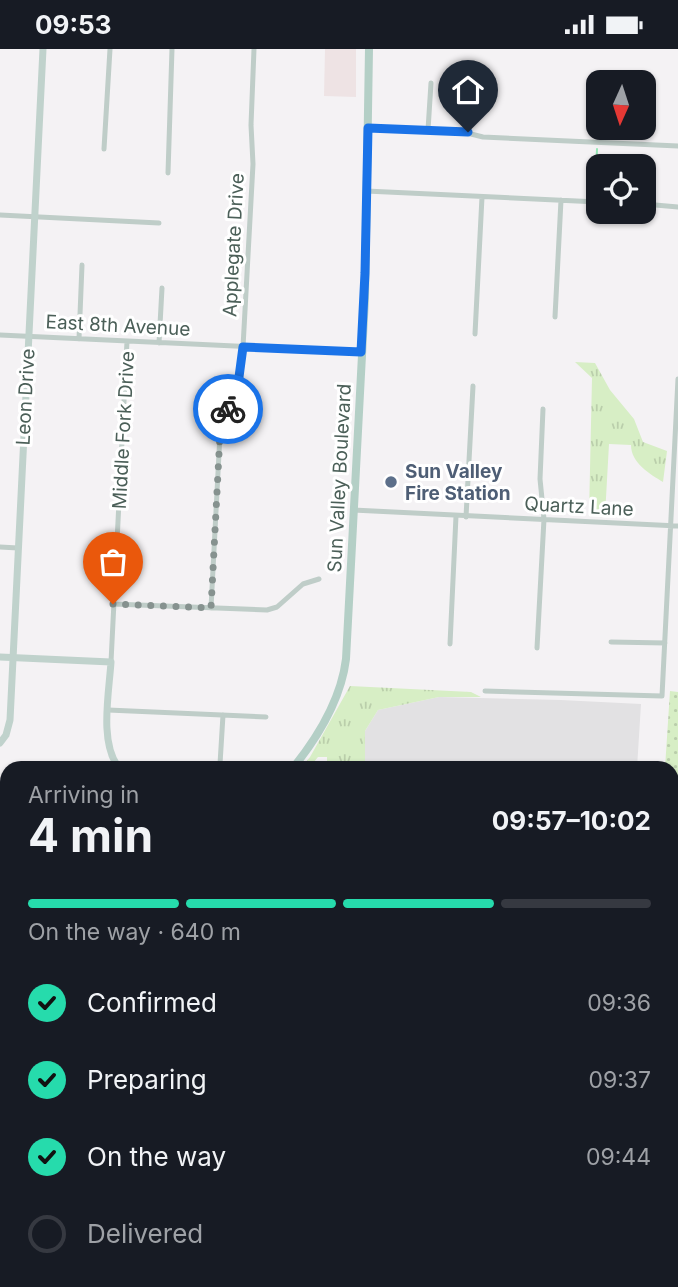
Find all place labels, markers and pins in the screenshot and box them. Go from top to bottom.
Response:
pin [438,60,498,132]
place label: Sun Valley Fire Station [405,460,511,505]
marker: Sun Valley Fire Station [383,474,399,490]
pin [83,532,143,604]

